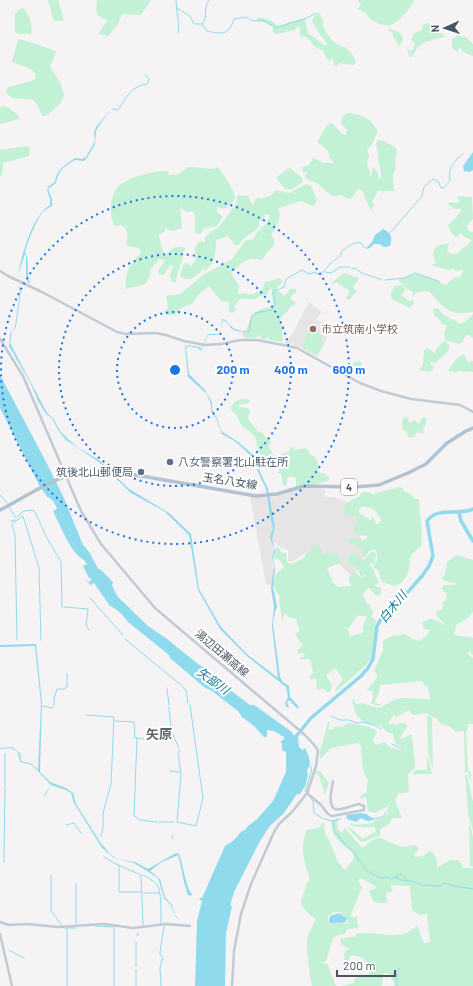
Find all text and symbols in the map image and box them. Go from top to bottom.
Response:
north arrow [425,8,465,48]
text: N [428,25,441,33]
place label: 市立筑南小学校 [321,322,398,335]
marker: 市立筑南小学校 [308,324,318,334]
text: 200 m [217,362,249,376]
text: 400 m [274,362,308,376]
text: 600 m [333,362,365,376]
centre of rings [168,363,182,377]
place label: 八女警察署北山駐在所 [178,455,289,468]
marker: 八女警察署北山駐在所 [165,457,175,467]
place label: 筑後北山郵便局 [56,465,133,478]
marker: 筑後北山郵便局 [136,467,146,477]
street label: 玉名八女線 [202,470,258,491]
road number: 4 [341,479,357,495]
water label: 白木川 [375,586,410,625]
street label: 湯辺田瀬高線 [193,626,252,679]
water label: 矢部川 [195,664,234,698]
district label: 矢原 [146,726,172,742]
scale bar [337,952,395,978]
text: 200 m [343,958,375,972]

